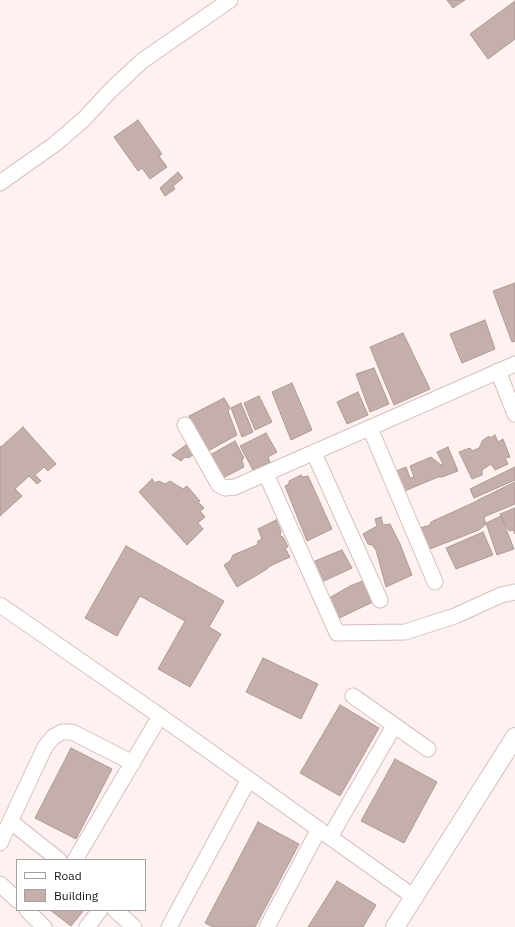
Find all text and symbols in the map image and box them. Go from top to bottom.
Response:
legend [16,859,146,911]
text: Road [54,868,82,883]
text: Building [54,888,98,903]

